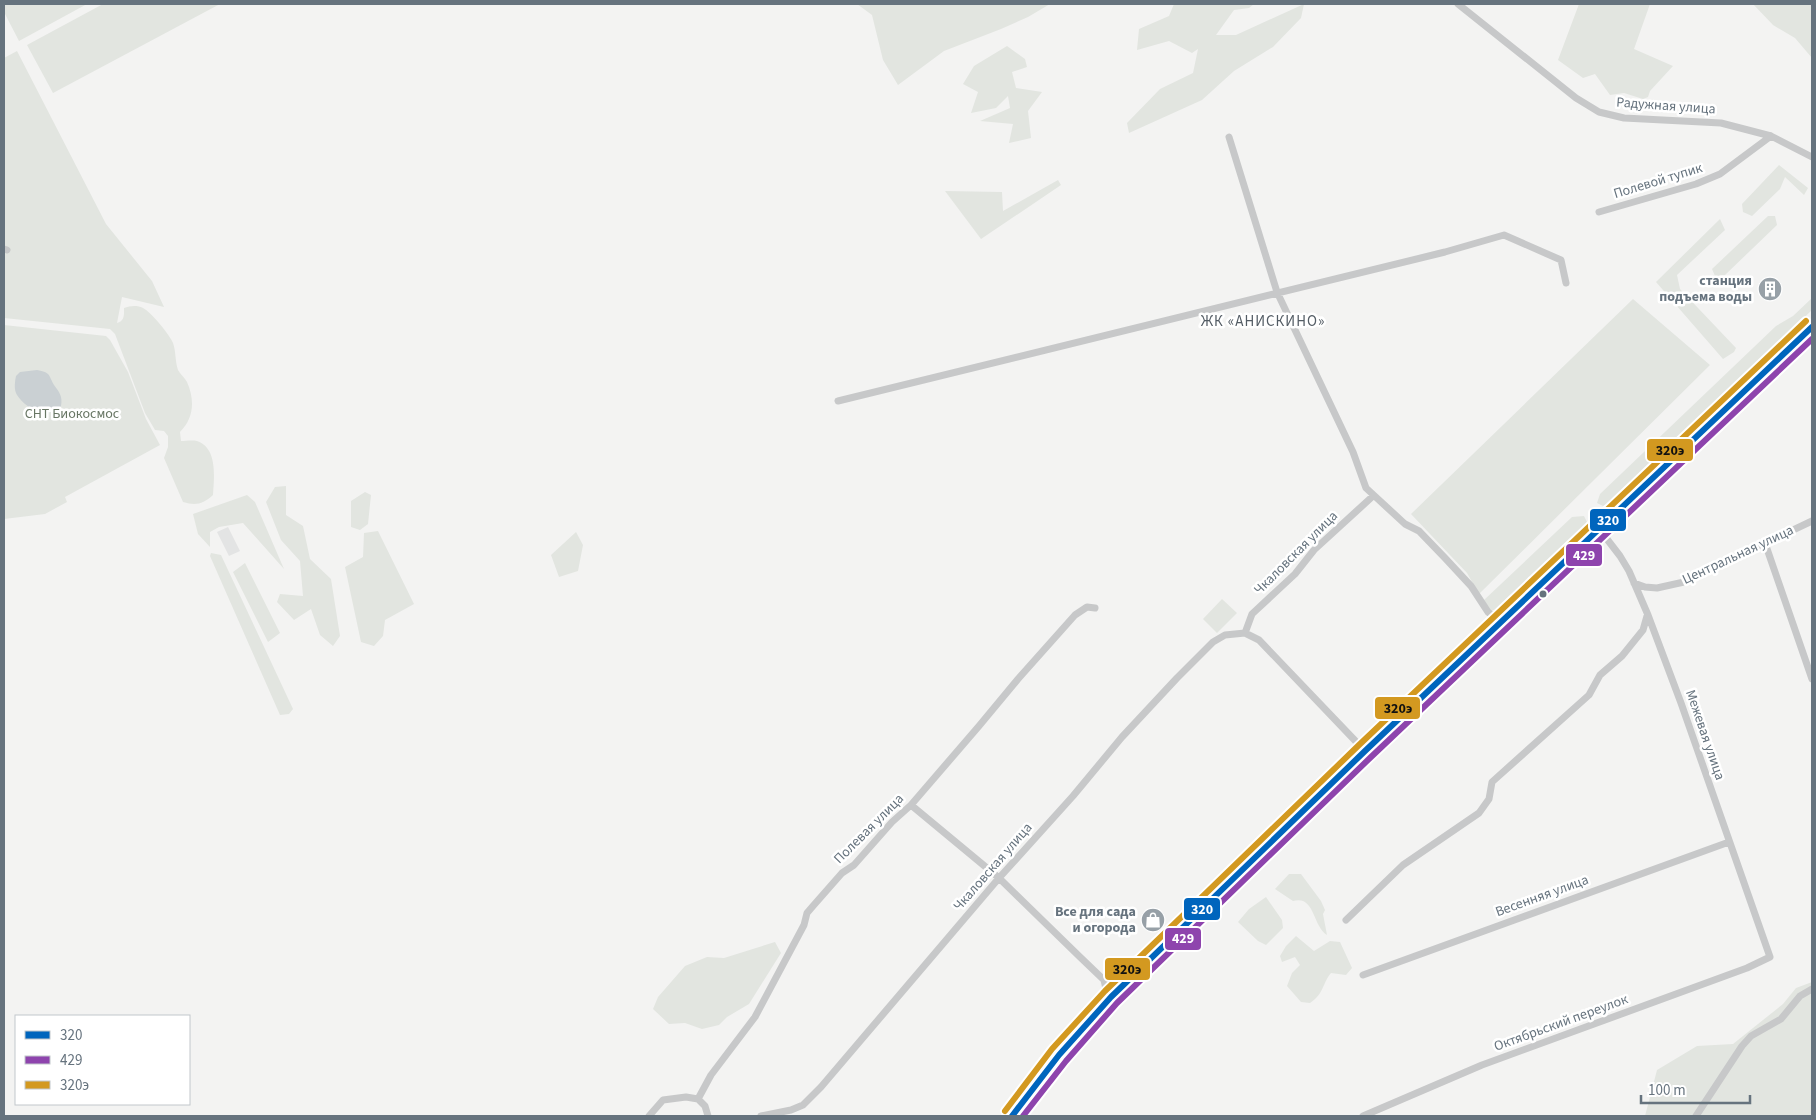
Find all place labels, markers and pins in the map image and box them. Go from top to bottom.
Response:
place label: станция подъема воды [1659,271,1752,307]
building icon: станция подъема воды [1757,276,1783,302]
unlabelled marker [1538,589,1548,599]
place label: Все для сада и огорода [1055,902,1136,938]
shop icon: Все для сада и огорода [1140,907,1166,933]

